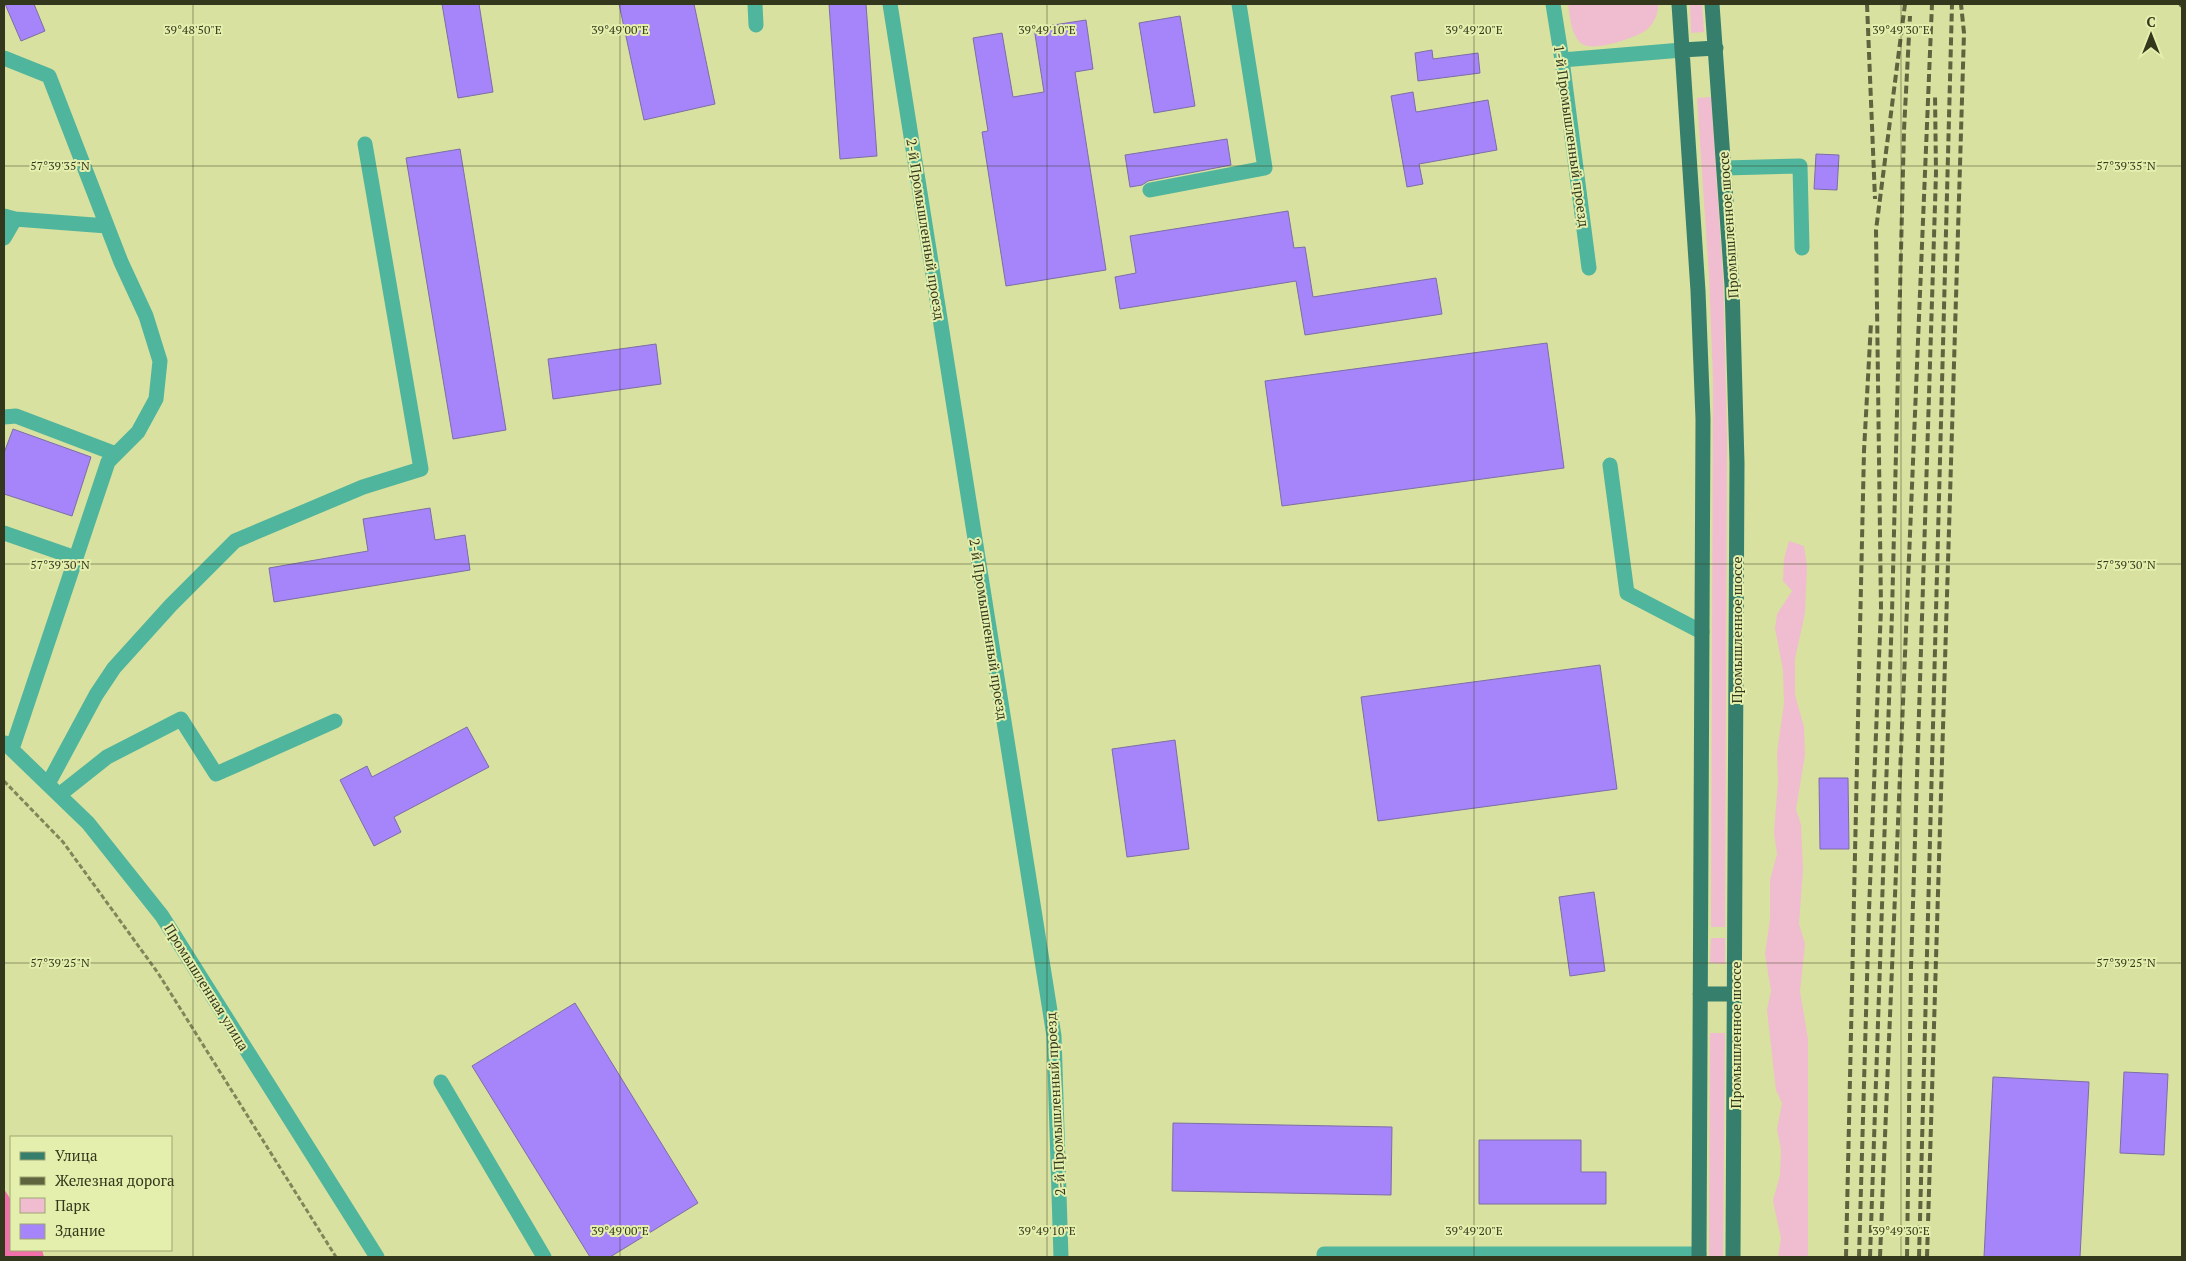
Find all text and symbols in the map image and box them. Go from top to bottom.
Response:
north arrow [2126,10,2176,60]
text: С [2146,12,2156,31]
text: 39°48'50"E [164,22,222,37]
text: 39°49'00"E [591,22,649,37]
text: 39°49'10"E [1018,22,1076,37]
text: 39°49'20"E [1445,22,1503,37]
text: 39°49'30"E [1872,22,1930,37]
street label: 1-й Промышленный проезд [1550,44,1594,228]
street label: 2-й Промышленный проезд [902,137,950,321]
street label: Промышленное шоссе [1713,151,1743,299]
text: 57°39'35"N [30,158,90,173]
text: 57°39'35"N [2096,158,2156,173]
street label: 2-й Промышленный проезд [965,537,1013,721]
street label: Промышленное шоссе [1727,556,1746,704]
text: 57°39'30"N [30,557,90,572]
text: 57°39'30"N [2096,557,2156,572]
street label: Промышленная улица [160,920,254,1054]
text: 57°39'25"N [30,955,90,970]
text: 57°39'25"N [2096,955,2156,970]
street label: Промышленное шоссе [1726,961,1745,1109]
street label: 2-й Промышленный проезд [1041,1012,1069,1196]
legend [10,1136,172,1251]
text: Улица [55,1145,98,1165]
text: Железная дорога [55,1170,175,1190]
text: Парк [55,1195,91,1215]
text: Здание [55,1220,105,1240]
text: 39°49'00"E [591,1223,649,1238]
text: 39°49'10"E [1018,1223,1076,1238]
text: 39°49'20"E [1445,1223,1503,1238]
text: 39°49'30"E [1872,1223,1930,1238]

